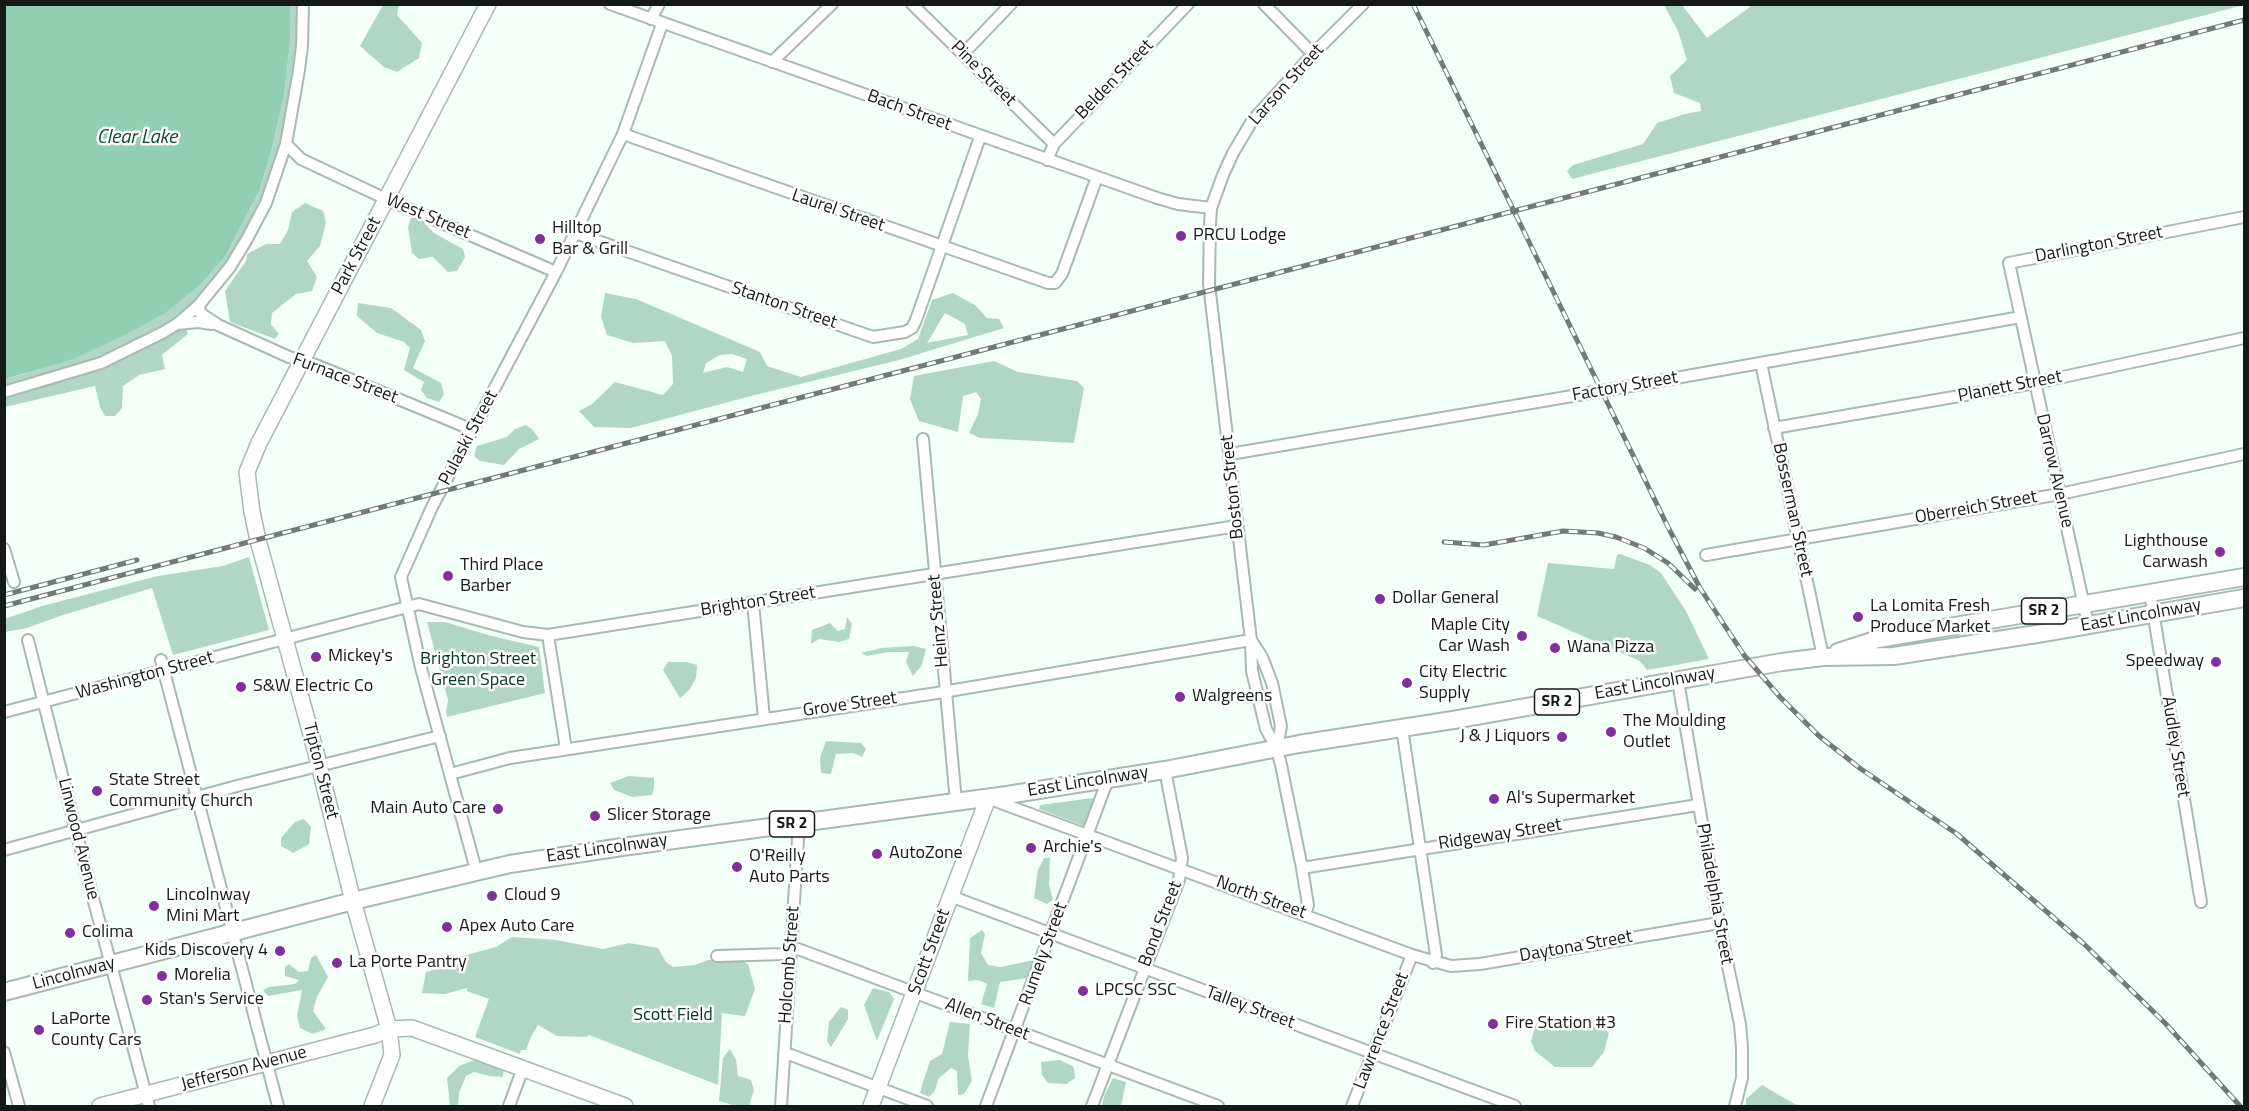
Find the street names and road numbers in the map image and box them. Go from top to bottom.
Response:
street label: Belden Street [1071,35,1159,125]
street label: Pine Street [946,37,1020,111]
street label: Larson Street [1245,40,1329,130]
street label: Bach Street [864,86,954,136]
street label: Laurel Street [789,185,887,237]
street label: West Street [382,190,474,244]
street label: Park Street [328,213,386,299]
street label: Darlington Street [2033,222,2165,268]
street label: Stanton Street [728,278,840,334]
street label: Furnace Street [289,349,401,409]
street label: Planett Street [1956,366,2064,408]
street label: Factory Street [1571,367,1679,407]
street label: Pulaski Street [435,387,503,489]
street label: Darrow Avenue [2030,412,2078,530]
street label: Boston Street [1217,434,1249,540]
street label: Bosserman Street [1767,441,1817,579]
street label: Oberreich Street [1913,487,2039,529]
street label: Heinz Street [924,574,954,668]
street label: Brighton Street [699,582,817,622]
street label: East Lincolnway [2079,595,2203,637]
road number: SR 2 [2022,598,2066,624]
street label: Washington Street [74,647,216,705]
street label: East Lincolnway [1593,663,1717,705]
street label: Grove Street [802,688,898,722]
road number: SR 2 [1534,689,1580,715]
street label: Audley Street [2156,695,2194,799]
street label: Tipton Street [298,721,342,821]
street label: East Lincolnway [1026,762,1150,802]
street label: Linwood Avenue [52,776,104,902]
road number: SR 2 [770,811,814,837]
street label: Ridgeway Street [1437,815,1563,855]
street label: Philadelphia Street [1691,822,1737,966]
street label: East Lincolnway [545,830,669,868]
street label: North Street [1213,872,1309,924]
street label: Bond Street [1135,878,1187,970]
street label: Rumely Street [1015,900,1073,1008]
street label: Holcomb Street [775,905,805,1025]
street label: Scott Street [904,906,956,998]
street label: Daytona Street [1518,926,1634,968]
street label: Lincolnway [30,953,118,995]
street label: Lawrence Street [1350,970,1414,1092]
street label: Talley Street [1203,982,1297,1034]
street label: Allen Street [942,994,1032,1046]
street label: Jefferson Avenue [179,1042,309,1096]

